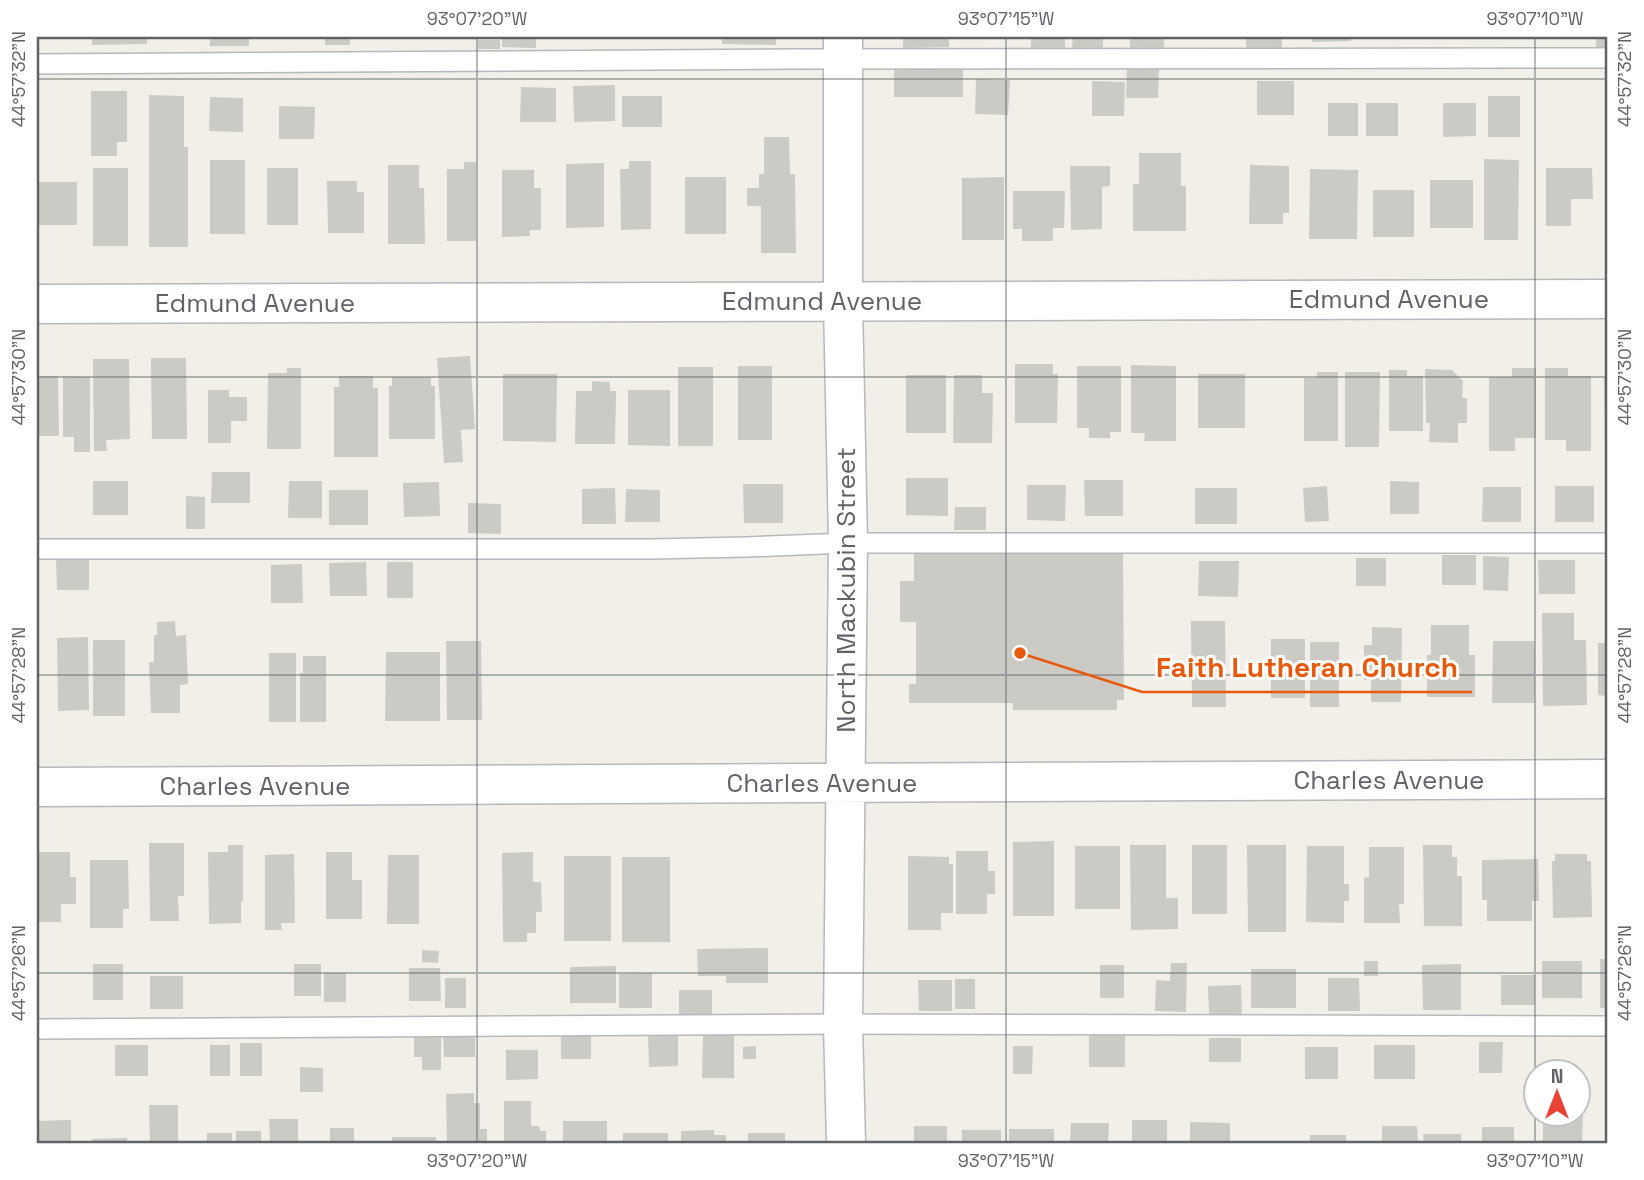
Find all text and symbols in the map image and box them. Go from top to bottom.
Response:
text: 93°07'20"W [427,7,527,30]
text: 93°07'15"W [958,7,1054,30]
text: 93°07'10"W [1486,7,1584,30]
text: 44°57'32"N [7,31,30,127]
text: 44°57'32"N [1613,31,1636,127]
street label: Edmund Avenue [1289,282,1489,316]
street label: Edmund Avenue [722,284,922,318]
street label: Edmund Avenue [155,286,355,320]
text: 44°57'30"N [7,329,30,425]
text: 44°57'30"N [1613,329,1636,425]
street label: North Mackubin Street [829,447,863,733]
text: 44°57'28"N [7,627,30,723]
text: 44°57'28"N [1613,627,1636,723]
callout: Faith Lutheran Church [1142,643,1472,692]
text: Faith Lutheran Church [1156,649,1458,685]
street label: Charles Avenue [1293,763,1485,797]
street label: Charles Avenue [726,766,918,800]
street label: Charles Avenue [159,769,351,803]
text: 44°57'26"N [7,925,30,1021]
text: 44°57'26"N [1613,925,1636,1021]
north arrow [1522,1058,1592,1128]
text: N [1551,1064,1563,1089]
text: 93°07'20"W [427,1149,527,1172]
text: 93°07'15"W [958,1149,1054,1172]
text: 93°07'10"W [1486,1149,1584,1172]

